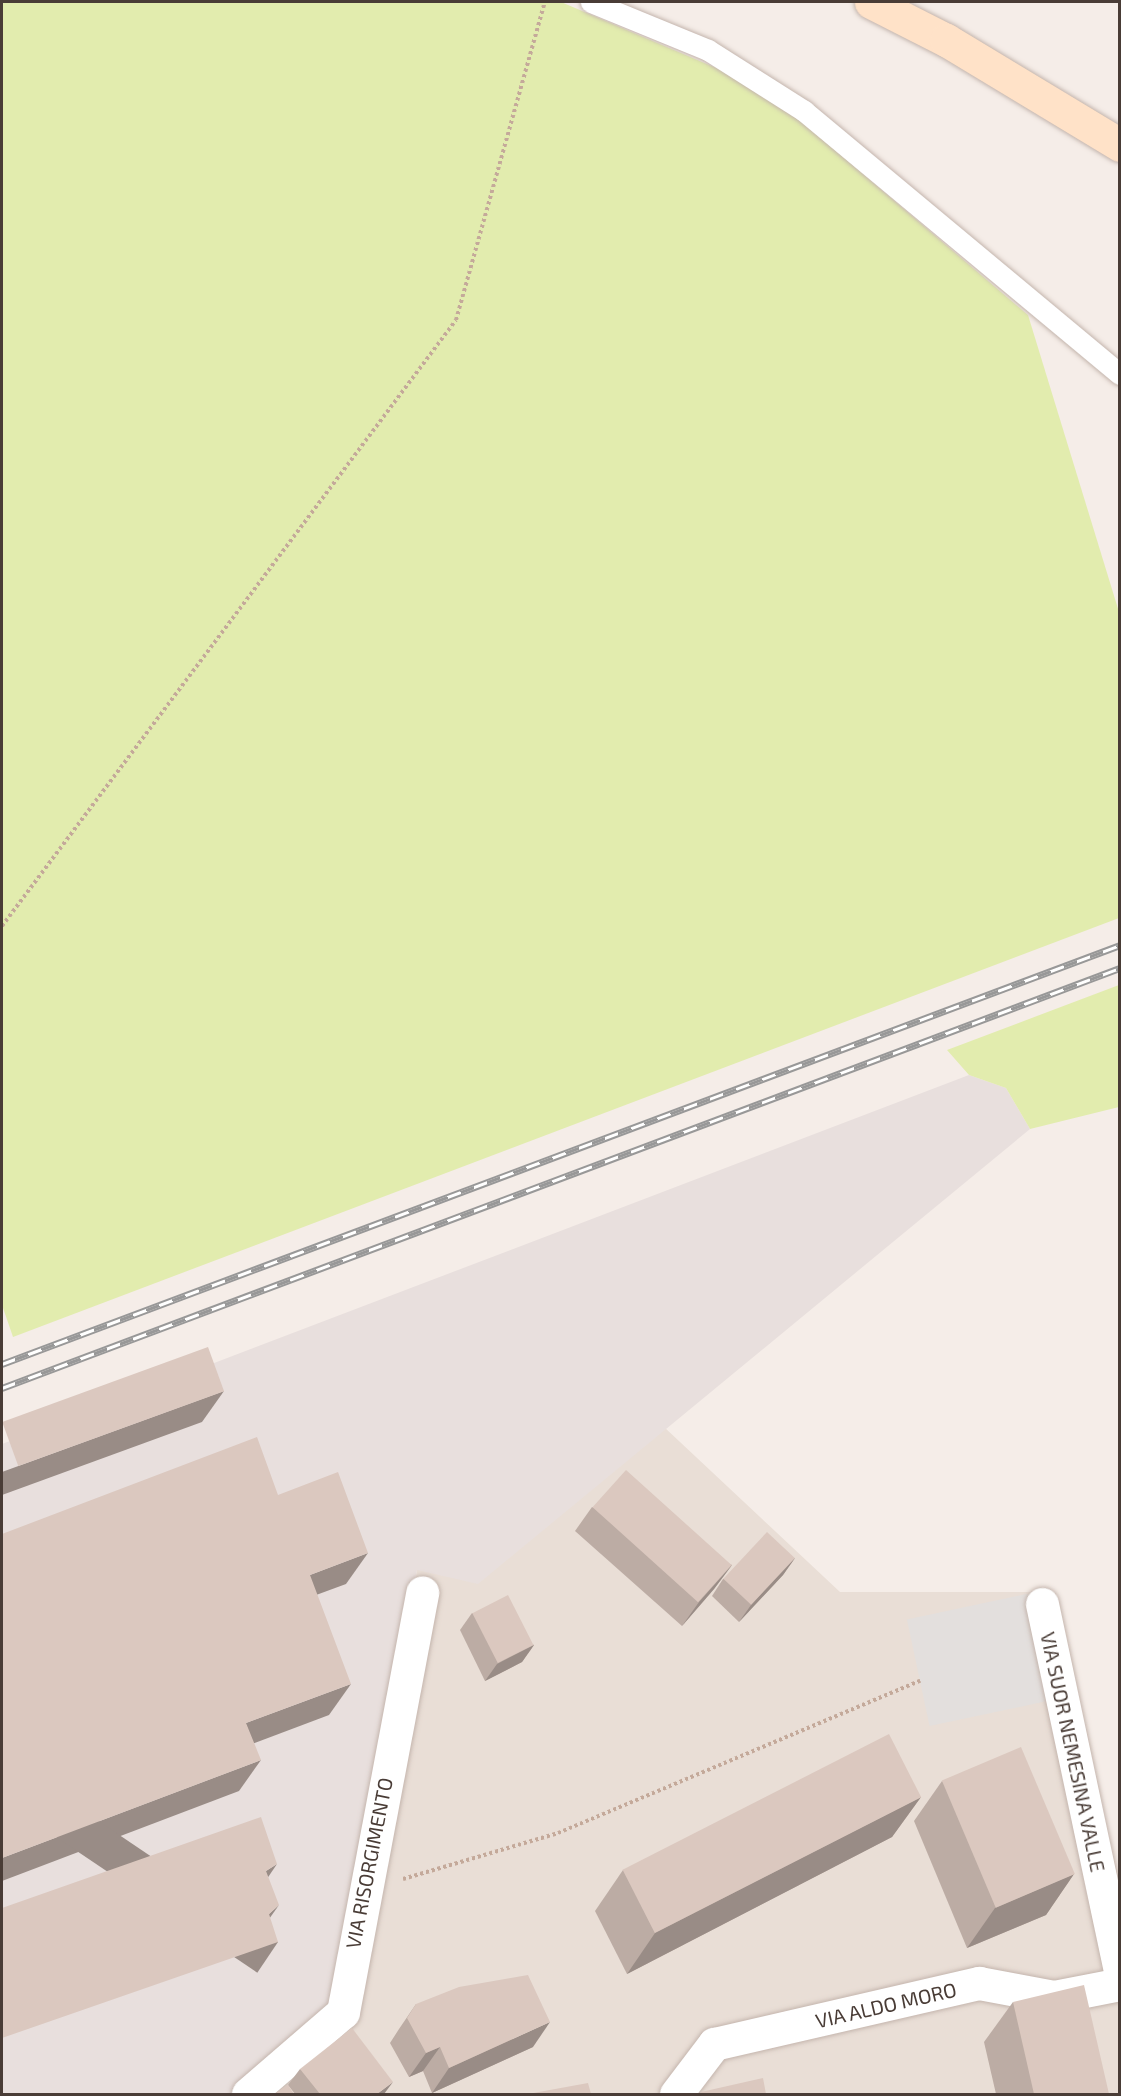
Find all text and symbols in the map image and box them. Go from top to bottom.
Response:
street label: VIA SUOR NEMESINA VALLE [1036,1629,1110,1875]
street label: VIA RISORGIMENTO [341,1775,397,1951]
street label: VIA ALDO MORO [813,1977,959,2033]

